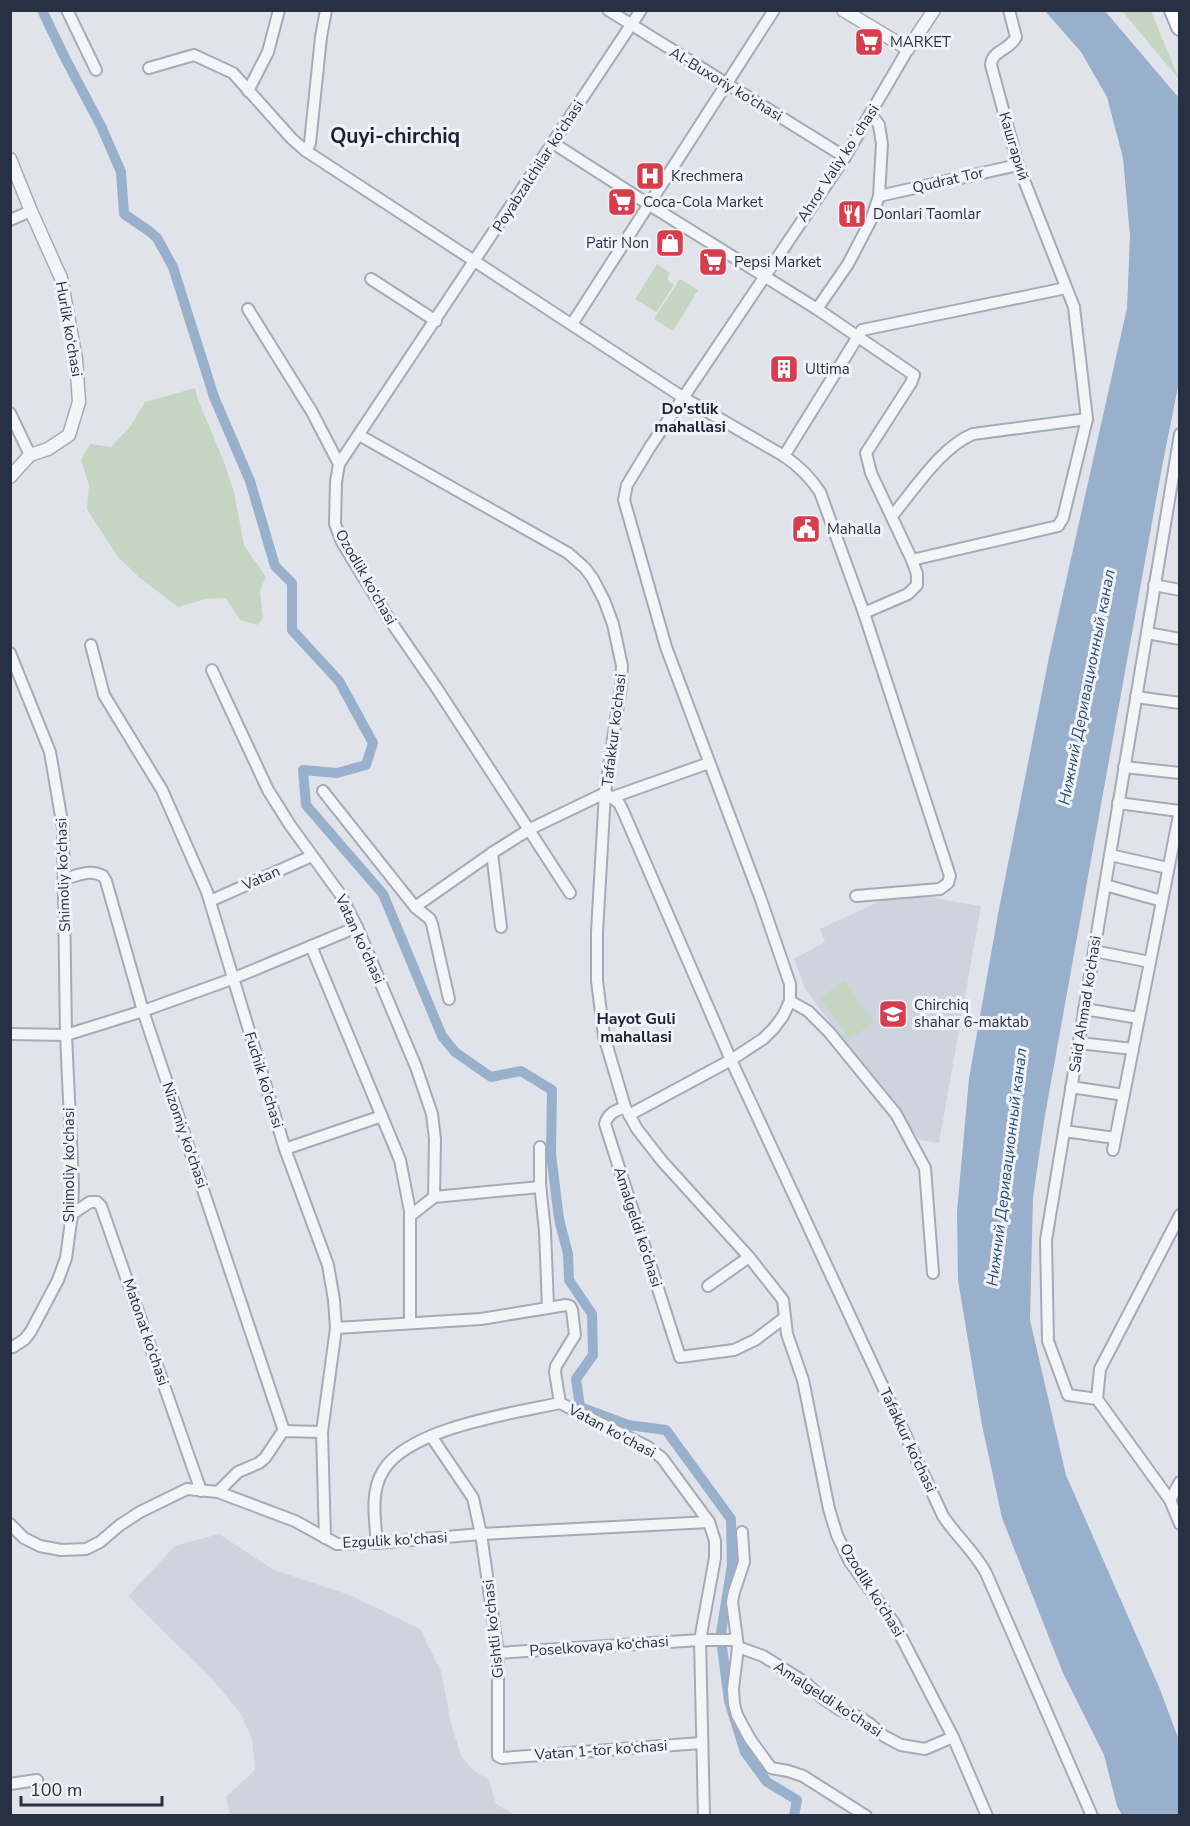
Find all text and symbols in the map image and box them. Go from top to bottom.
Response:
supermarket icon: MARKET [853,26,885,58]
place label: MARKET [890,32,951,52]
street label: Al-Buxoriy ko‘chasi [666,42,786,126]
street label: Poyabzalchilar ko‘chasi [488,96,588,236]
street label: Ahror Valiy koʻchasi [792,100,884,226]
street label: Кашгарий [994,109,1034,183]
district label: Quyi-chirchiq [330,122,460,150]
hospital icon: Krechmera [634,160,666,192]
street label: Qudrat Tor [910,162,986,198]
place label: Krechmera [671,166,743,186]
supermarket icon: Coca-Cola Market [606,186,638,218]
place label: Coca-Cola Market [643,192,764,212]
restaurant icon: Donlari Taomlar [836,198,868,230]
place label: Donlari Taomlar [873,204,981,224]
shop icon: Patir Non [654,227,686,259]
place label: Patir Non [586,233,649,253]
supermarket icon: Pepsi Market [697,246,729,278]
place label: Pepsi Market [734,252,822,272]
street label: Hurlik ko‘chasi [51,280,87,378]
building icon: Ultima [768,353,800,385]
place label: Ultima [805,359,850,379]
district label: Do'stlik mahallasi [654,398,726,438]
public building icon: Mahalla [790,513,822,545]
place label: Mahalla [827,519,881,539]
street label: Ozodlik ko‘chasi [331,526,401,628]
water label: Нижний Деривационный канал [1053,567,1121,807]
street label: Tafakkur ko‘chasi [597,673,631,787]
street label: Shimoliy ko‘chasi [51,818,75,932]
street label: Vatan [238,861,283,896]
street label: Vatan ko'chasi [330,890,389,987]
street label: Said Ahmad ko‘chasi [1064,934,1106,1074]
place label: Chirchiq shahar 6-maktab [914,995,1029,1032]
school or university icon: Chirchiq shahar 6-maktab [877,998,909,1030]
district label: Hayot Guli mahallasi [596,1008,676,1048]
street label: Fuchik ko'chasi [240,1029,288,1131]
water label: Нижний Деривационный канал [981,1047,1033,1287]
street label: Nizomiy ko'chasi [158,1079,212,1191]
street label: Shimoliy ko'chasi [59,1108,79,1222]
street label: Amalgeldi ko‘chasi [609,1164,667,1290]
street label: Matonat ko‘chasi [118,1276,174,1388]
street label: Tafakkur ko‘chasi [875,1384,941,1496]
street label: Vatan ko'chasi [564,1399,659,1462]
street label: Ezgulik ko'chasi [342,1527,448,1553]
street label: Ozodlik ko‘chasi [835,1539,909,1641]
street label: Gishtli ko‘chasi [478,1579,508,1679]
street label: Poselkovaya ko‘chasi [529,1631,669,1661]
street label: Amalgeldi ko‘chasi [770,1656,886,1742]
street label: Vatan 1-tor ko‘chasi [533,1735,668,1765]
scale bar [21,1769,162,1807]
text: 100 m [30,1778,82,1802]

